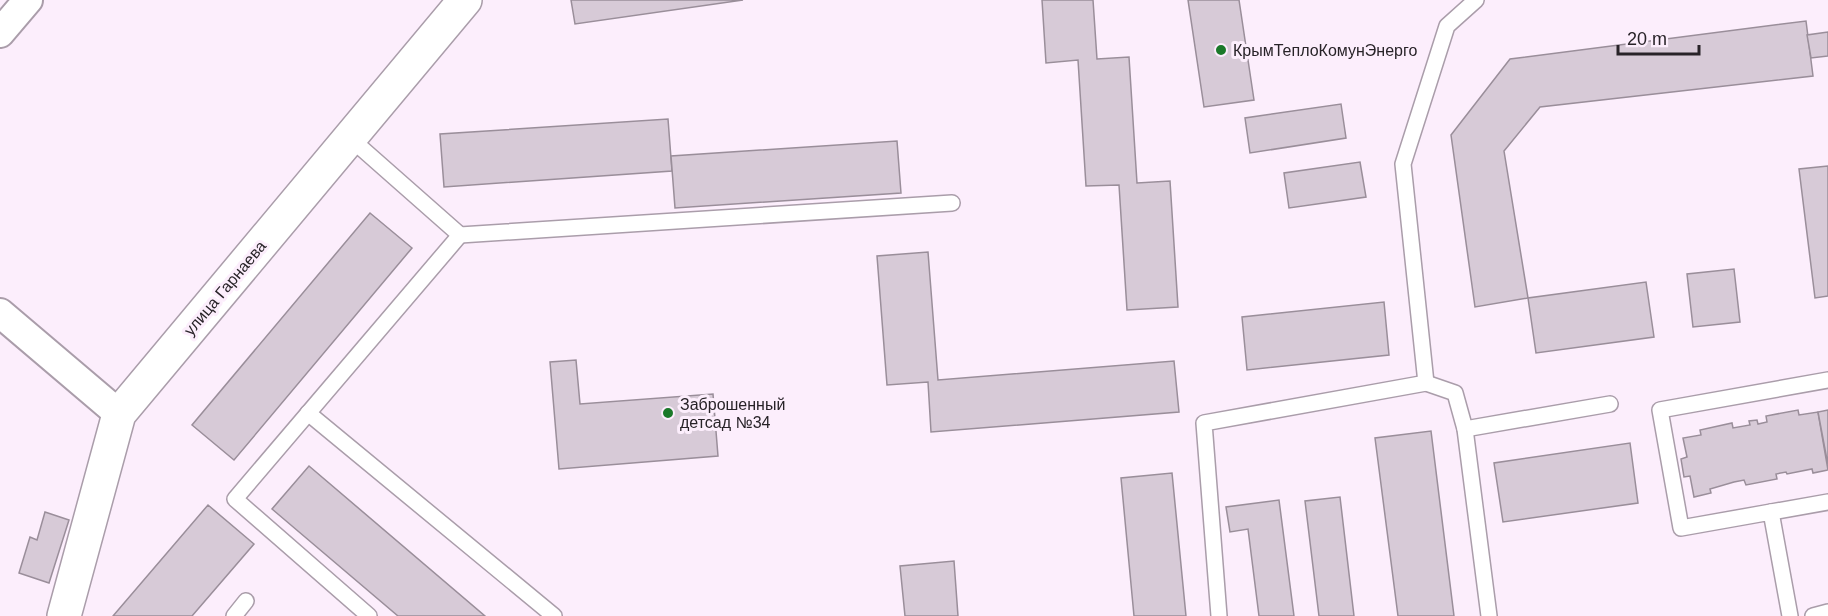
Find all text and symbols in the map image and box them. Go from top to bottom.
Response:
scale bar [1618,18,1699,56]
text: 20 m [1627,29,1667,49]
place label: КрымТеплоКомунЭнерго [1233,42,1417,59]
marker: КрымТеплоКомунЭнерго [1214,43,1228,57]
street label: улица Гарнаева [181,237,269,339]
place label: Заброшенный детсад №34 [680,396,785,431]
marker: Заброшенный детсад №34 [661,406,675,420]

